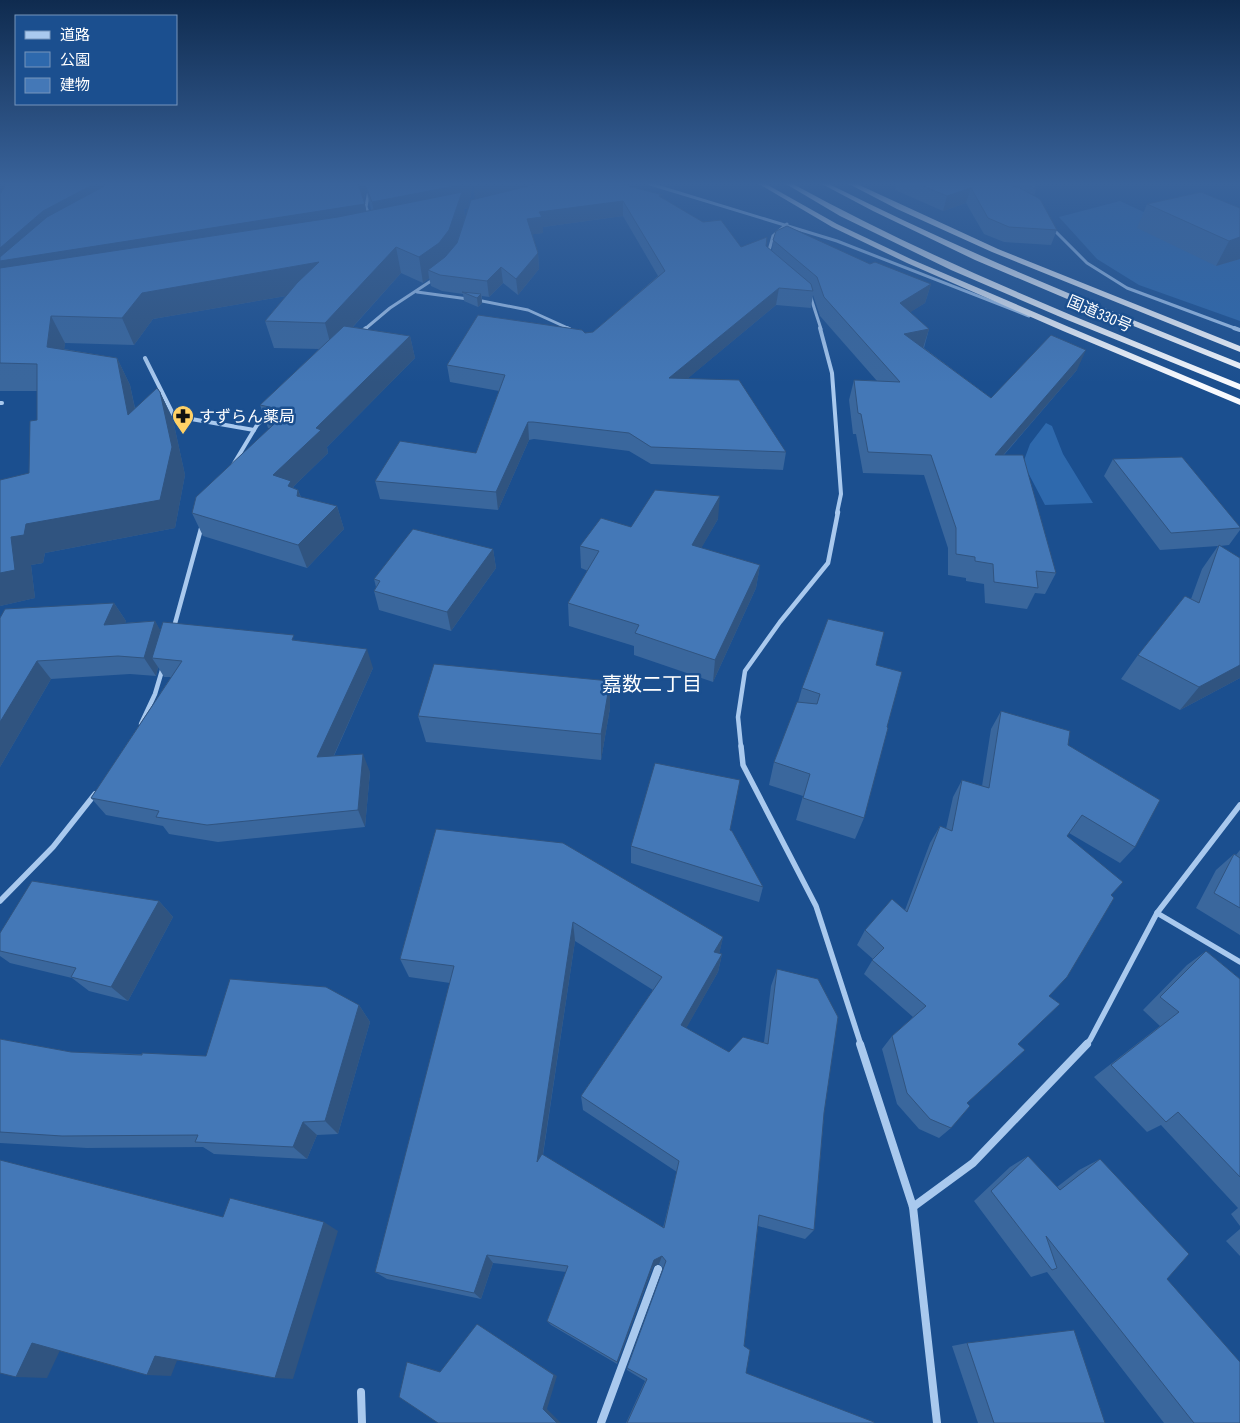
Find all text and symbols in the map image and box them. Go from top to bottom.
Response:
legend [15,15,178,105]
text: 道路 [60,26,90,45]
text: 公園 [60,51,90,70]
text: 建物 [60,76,90,95]
street label: 国道330号 [1064,292,1135,337]
pharmacy icon: すずらん薬局 [171,404,195,435]
place label: すずらん薬局 [199,408,295,427]
district label: 嘉数二丁目 [602,673,702,697]

